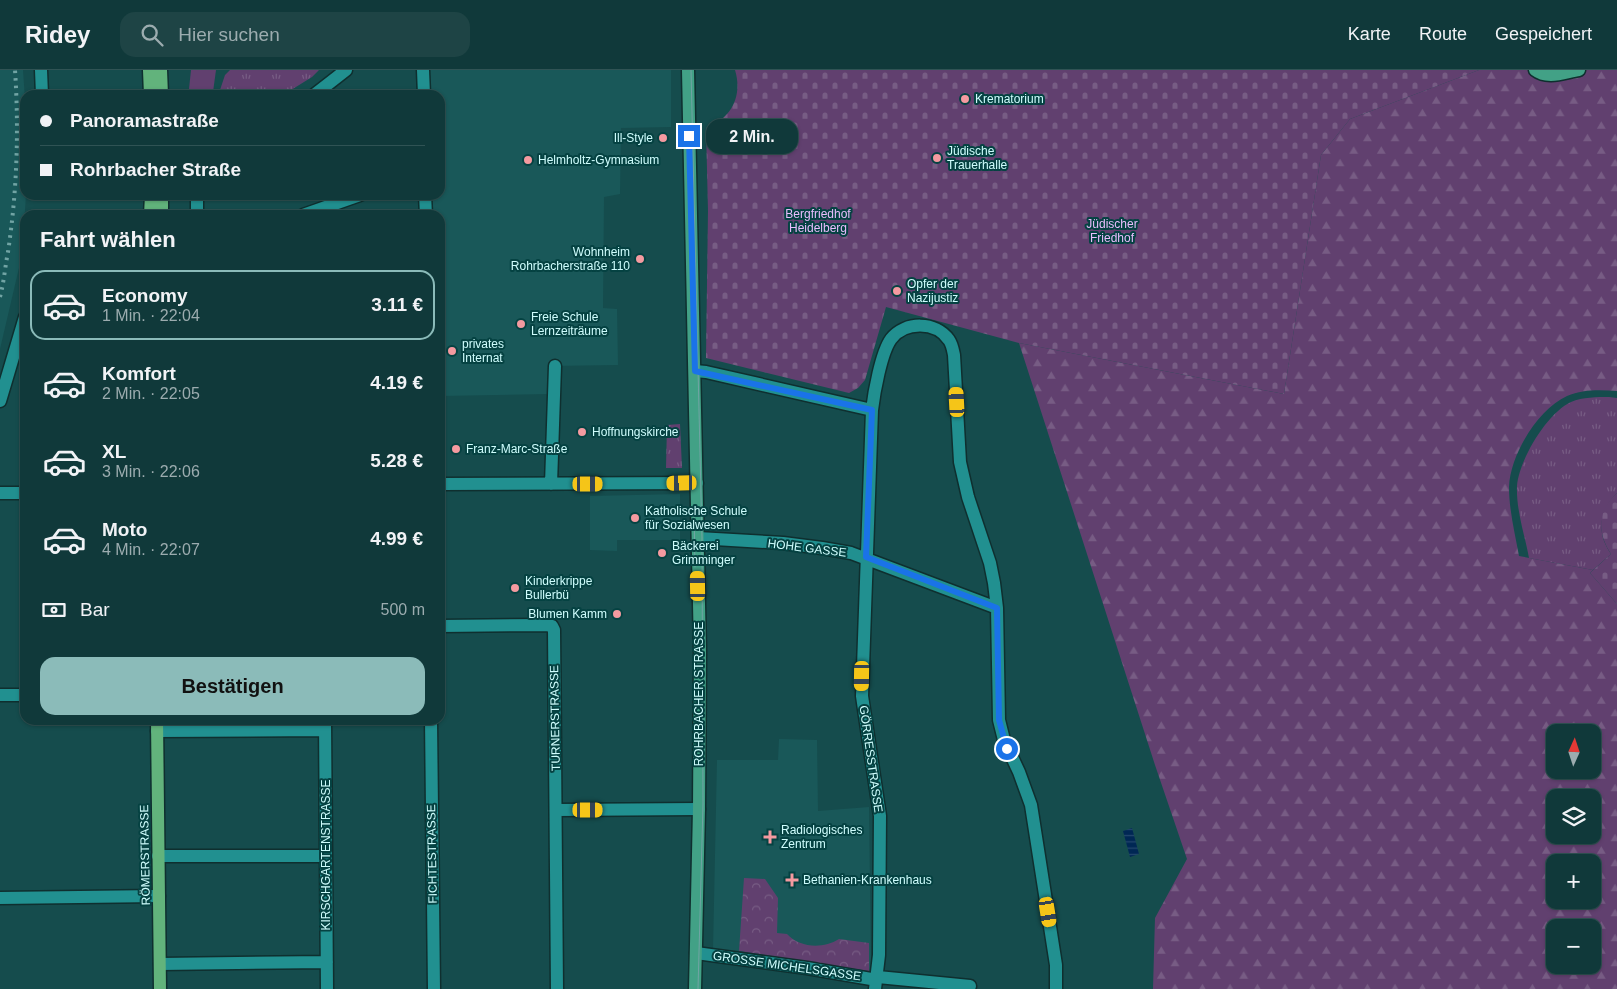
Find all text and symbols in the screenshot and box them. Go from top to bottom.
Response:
search box [120,12,470,57]
text: Ridey [25,21,90,48]
icon: search [138,21,166,49]
text: Hier suchen [178,24,280,45]
text: Karte [1348,24,1391,44]
text: Route [1419,24,1467,44]
text: Gespeichert [1495,24,1592,44]
place label: Krematorium [975,92,1044,106]
marker: Krematorium [959,93,971,105]
text: Panoramastraße [70,110,219,131]
callout: 2 Min. [706,118,799,154]
route end [678,125,700,147]
text: 2 Min. [729,128,775,145]
place label: Ill-Style [614,131,653,145]
marker: Ill-Style [657,132,669,144]
place label: Jüdische Trauerhalle [947,144,1008,172]
marker: Jüdische Trauerhalle [931,152,943,164]
place label: Helmholtz-Gymnasium [538,153,659,167]
marker: Helmholtz-Gymnasium [522,154,534,166]
text: Rohrbacher Straße [70,159,241,180]
park label: Bergfriedhof Heidelberg [785,207,851,235]
park label: Jüdischer Friedhof [1086,217,1138,245]
text: Fahrt wählen [40,227,176,252]
place label: Wohnheim Rohrbacherstraße 110 [511,245,630,273]
marker: Wohnheim Rohrbacherstraße 110 [634,253,646,265]
place label: Opfer der Nazijustiz [907,277,958,305]
icon: car [42,283,87,328]
text: Economy [102,285,188,306]
marker: Opfer der Nazijustiz [891,285,903,297]
text: 3.11 € [371,294,423,315]
text: 1 Min. · 22:04 [102,307,200,324]
place label: Freie Schule Lernzeiträume [531,310,608,338]
marker: Freie Schule Lernzeiträume [515,318,527,330]
place label: privates Internat [462,337,504,365]
marker: privates Internat [446,345,458,357]
icon: car [42,361,87,406]
text: Komfort [102,363,176,384]
text: 4.19 € [370,372,423,393]
text: 2 Min. · 22:05 [102,385,200,402]
car [948,387,965,417]
place label: Hoffnungskirche [592,425,679,439]
marker: Hoffnungskirche [576,426,588,438]
icon: car [42,439,87,484]
text: XL [102,441,126,462]
place label: Franz-Marc-Straße [466,442,568,456]
marker: Franz-Marc-Straße [450,443,462,455]
text: 5.28 € [370,450,423,471]
text: 3 Min. · 22:06 [102,463,200,480]
car [666,475,697,491]
car [573,477,603,492]
place label: Katholische Schule für Sozialwesen [645,504,747,532]
marker: Katholische Schule für Sozialwesen [629,512,641,524]
icon: car [42,517,87,562]
text: Moto [102,519,147,540]
text: 4.99 € [370,528,423,549]
street label: HOHE GASSE [767,536,847,560]
place label: Bäckerei Grimminger [672,539,735,567]
text: 4 Min. · 22:07 [102,541,200,558]
marker: Bäckerei Grimminger [656,547,668,559]
car [690,571,705,601]
place label: Kinderkrippe Bullerbü [525,574,593,602]
marker: Kinderkrippe Bullerbü [509,582,521,594]
icon: cash [40,596,68,624]
text: Bar [80,599,110,620]
text: 500 m [381,601,425,618]
place label: Blumen Kamm [528,607,607,621]
marker: Blumen Kamm [611,608,623,620]
street label: ROHRBACHER STRASSE [692,622,706,766]
button: Bestätigen [40,657,425,715]
car [854,661,869,691]
street label: TURNERSTRASSE [547,665,563,771]
street label: GÖRRESSTRASSE [857,705,885,813]
north arrow [1546,724,1601,779]
map controls [1546,724,1601,974]
route start [996,738,1018,760]
street label: KIRSCHGARTENSTRASSE [319,779,333,931]
button: layers [1546,789,1601,844]
car [573,803,603,818]
street label: FICHTESTRASSE [424,804,440,904]
street label: RÖMERSTRASSE [137,805,153,905]
place label: Radiologisches Zentrum [781,823,862,851]
marker: Radiologisches Zentrum [763,830,777,844]
button: + [1546,854,1601,909]
marker: Bethanien-Krankenhaus [785,873,799,887]
place label: Bethanien-Krankenhaus [803,873,932,887]
car [1038,896,1057,928]
button: − [1546,919,1601,974]
street label: GROSSE MICHELSGASSE [712,949,862,983]

